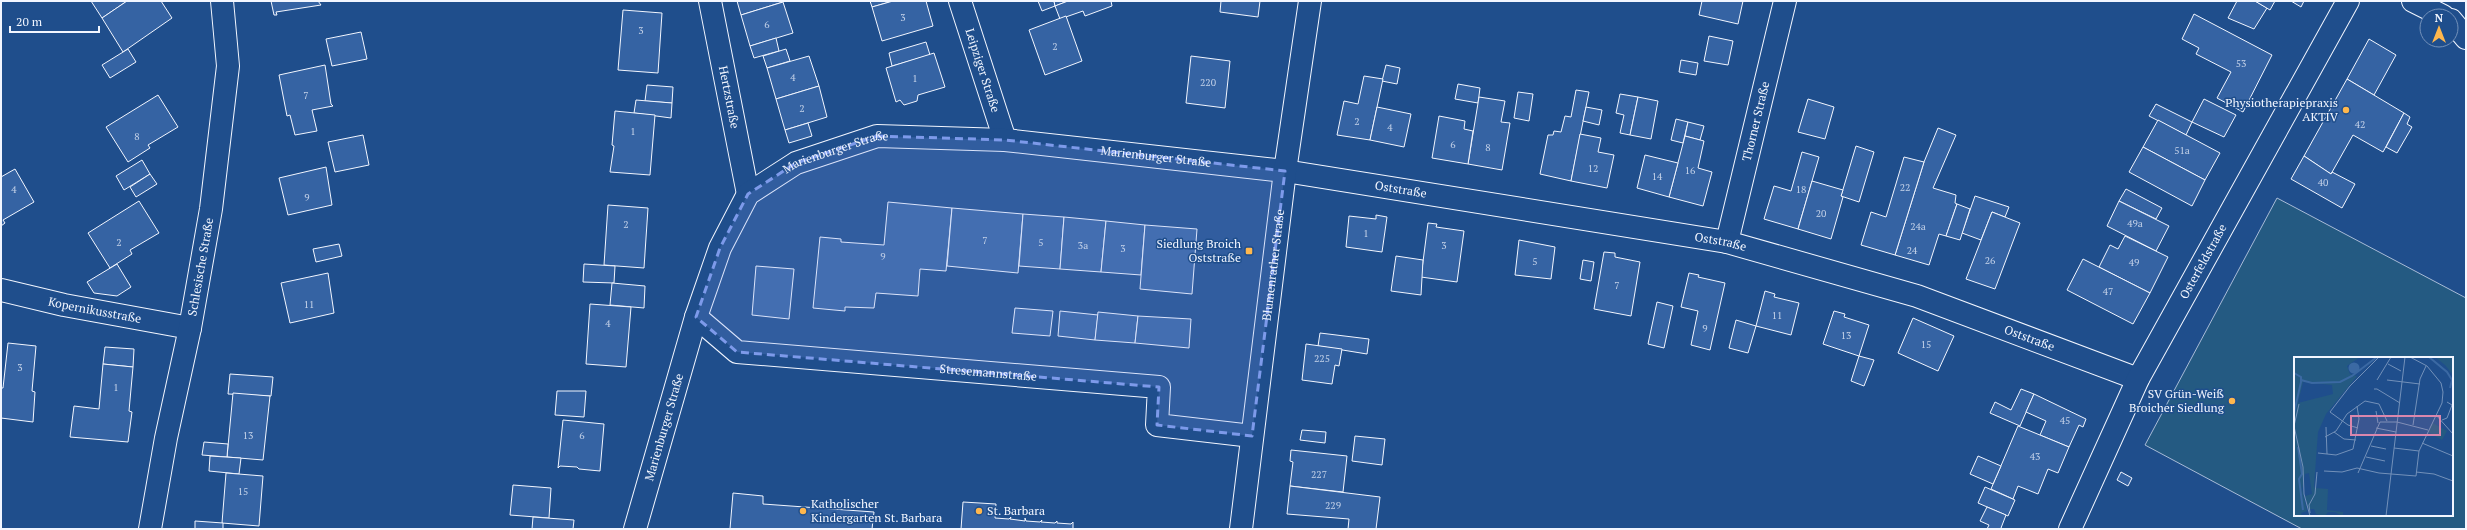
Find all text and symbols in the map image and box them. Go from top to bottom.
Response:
scale bar [10,8,99,34]
north arrow [2419,8,2459,48]
house number: 3 [900,11,906,24]
text: N [2435,11,2444,25]
text: 20 m [16,14,43,29]
house number: 6 [764,18,770,31]
house number: 3 [638,24,644,37]
street label: Leipziger Straße [962,26,1004,114]
house number: 2 [1052,40,1058,53]
house number: 53 [2236,57,2246,70]
street label: Hertzstraße [716,64,743,130]
house number: 4 [790,71,796,84]
house number: 1 [912,72,918,85]
house number: 220 [1200,76,1216,89]
street label: Thorner Straße [1739,80,1772,163]
house number: 7 [303,89,309,102]
place label: Physiotherapiepraxis AKTIV [2225,95,2339,124]
house number: 2 [799,102,805,115]
marker: Physiotherapiepraxis AKTIV [2341,105,2351,115]
house number: 2 [1354,115,1360,128]
house number: 42 [2355,118,2365,131]
house number: 4 [1387,121,1393,134]
house number: 1 [630,125,636,138]
street label: Marienburger Straße [780,128,889,177]
house number: 8 [134,130,140,143]
house number: 6 [1450,138,1456,151]
house number: 8 [1485,141,1491,154]
street label: Marienburger Straße [1100,143,1212,170]
house number: 51a [2174,144,2190,157]
house number: 12 [1588,162,1598,175]
house number: 16 [1685,164,1696,177]
house number: 14 [1652,170,1663,183]
house number: 40 [2318,176,2328,189]
street label: Oststraße [1374,178,1428,201]
house number: 22 [1900,181,1910,194]
house number: 4 [11,183,17,196]
house number: 18 [1796,183,1806,196]
house number: 9 [304,191,310,204]
house number: 20 [1816,207,1826,220]
street label: Blumenrather Straße [1259,208,1287,322]
street label: Schlesische Straße [184,216,216,317]
house number: 49a [2127,217,2143,230]
house number: 2 [623,218,629,231]
house number: 24a [1910,220,1926,233]
street label: Osterfeldstraße [2176,221,2230,301]
house number: 1 [1363,227,1369,240]
street label: Oststraße [1694,229,1748,254]
house number: 7 [982,234,988,247]
house number: 2 [116,236,122,249]
house number: 5 [1038,236,1044,249]
place label: Siedlung Broich Oststraße [1157,236,1241,265]
house number: 3a [1078,239,1088,252]
house number: 3 [1441,239,1447,252]
house number: 3 [1120,242,1126,255]
house number: 24 [1907,244,1918,257]
marker: Siedlung Broich Oststraße [1244,246,1254,256]
house number: 9 [880,250,886,263]
house number: 26 [1985,254,1996,267]
house number: 5 [1532,255,1538,268]
house number: 49 [2129,256,2139,269]
house number: 7 [1614,279,1620,292]
house number: 47 [2103,285,2113,298]
street label: Kopernikusstraße [47,294,143,326]
house number: 11 [304,298,314,311]
house number: 11 [1772,309,1782,322]
house number: 4 [605,317,611,330]
street label: Oststraße [2002,321,2057,354]
house number: 9 [1702,322,1708,335]
house number: 13 [1841,329,1851,342]
house number: 15 [1921,338,1931,351]
house number: 225 [1314,352,1330,365]
inset map [2294,357,2453,516]
house number: 3 [17,361,23,374]
street label: Stresemannstraße [939,361,1037,384]
street label: Marienburger Straße [641,372,686,482]
house number: 1 [113,381,119,394]
place label: SV Grün-Weiß Broicher Siedlung [2129,386,2225,415]
marker: SV Grün-Weiß Broicher Siedlung [2227,396,2237,406]
house number: 45 [2060,414,2070,427]
house number: 13 [243,429,253,442]
house number: 6 [579,429,585,442]
house number: 43 [2030,450,2040,463]
house number: 227 [1311,468,1327,481]
house number: 15 [238,485,248,498]
place label: Katholischer Kindergarten St. Barbara [811,496,942,525]
house number: 229 [1325,499,1341,512]
place label: St. Barbara [987,503,1045,518]
marker: Katholischer Kindergarten St. Barbara [798,506,808,516]
marker: St. Barbara [974,506,984,516]

